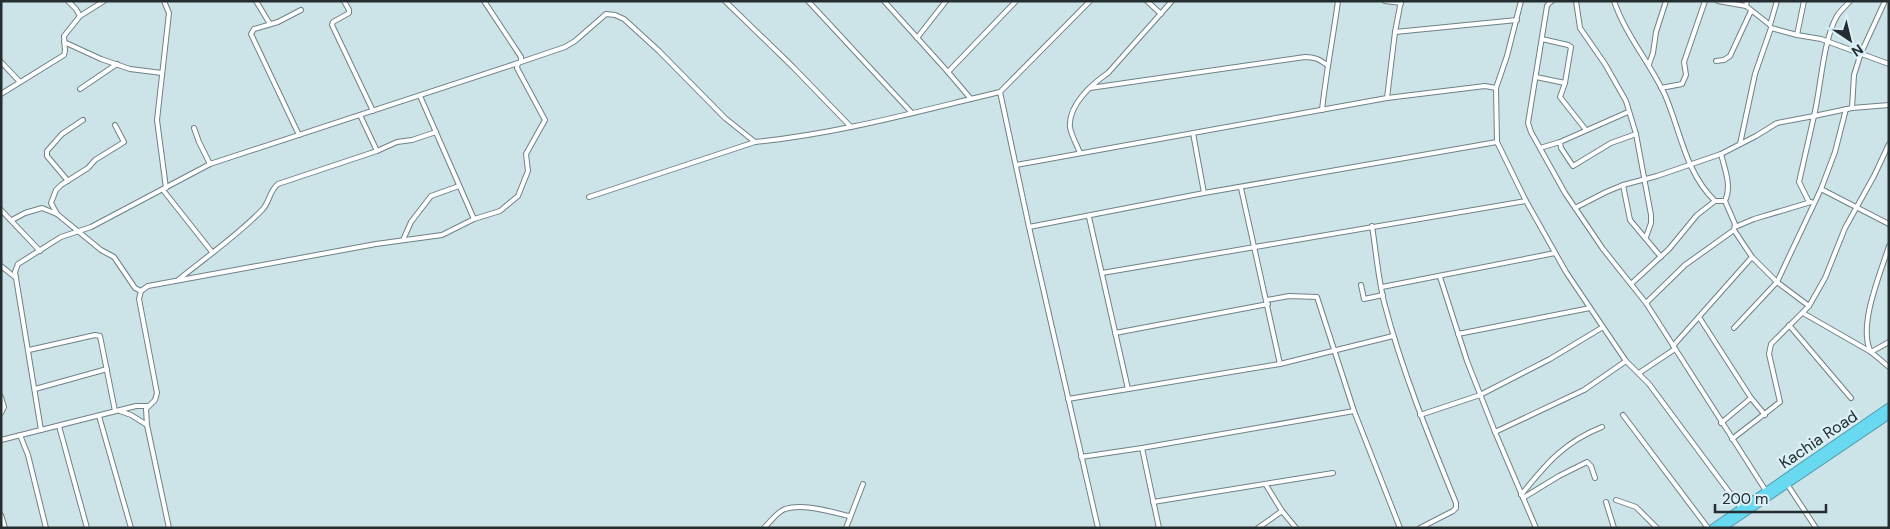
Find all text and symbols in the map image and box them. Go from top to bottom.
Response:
north arrow [1825,15,1875,65]
text: N [1848,40,1867,61]
street label: Kachia Road [1775,406,1862,473]
scale bar [1715,482,1826,514]
text: 200 m [1722,489,1768,509]

